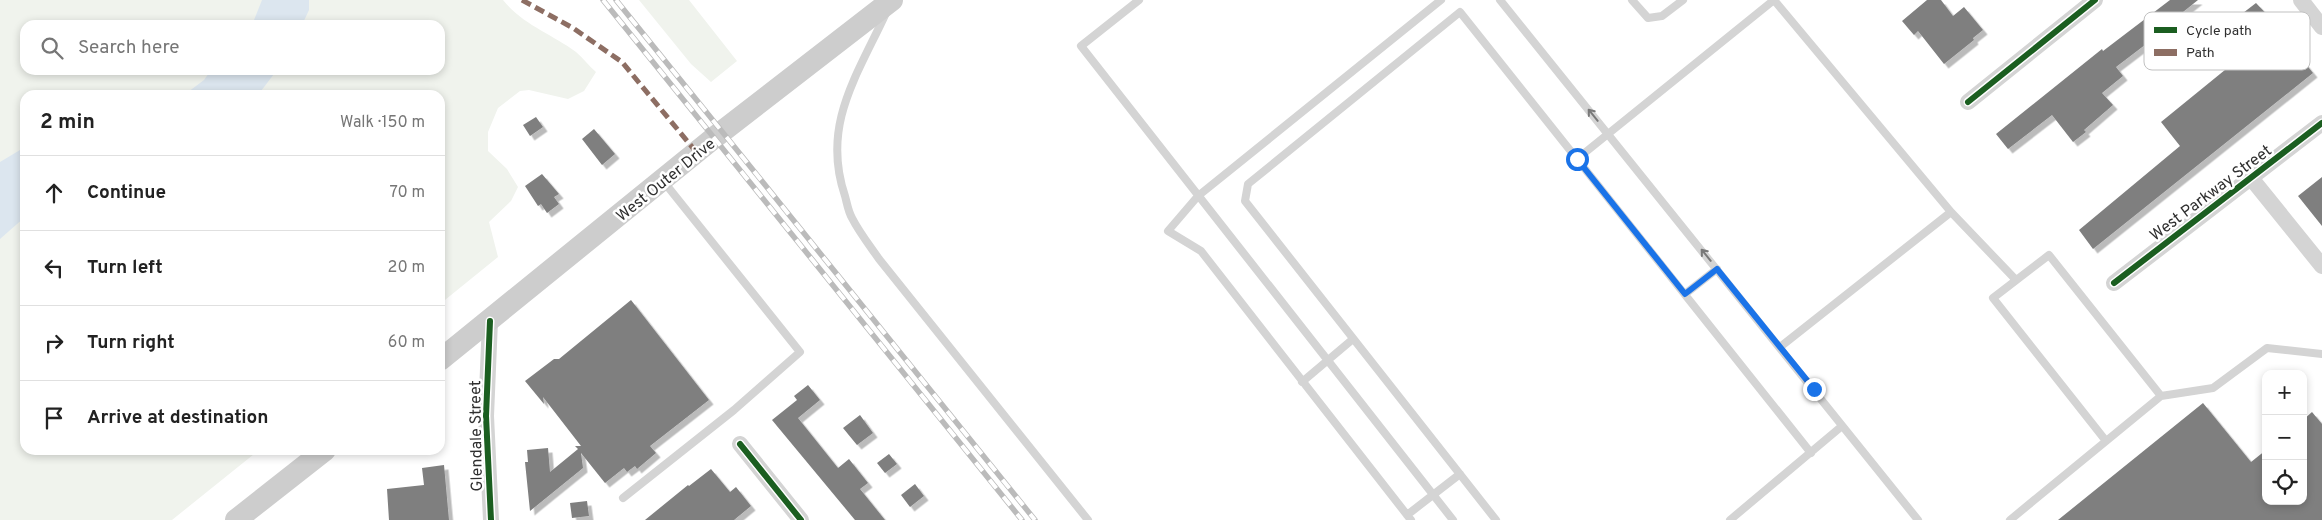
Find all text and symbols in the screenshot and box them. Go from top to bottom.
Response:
legend [2144,12,2310,70]
search box [20,20,445,75]
text: Cycle path [2186,23,2252,40]
icon: search [38,34,66,62]
text: Search here [78,36,180,60]
text: Path [2186,45,2215,62]
text: 2 min [40,109,95,136]
one-way arrow [1587,109,1598,122]
text: Walk · 150 m [340,113,425,133]
street label: West Outer Drive [613,134,720,227]
street label: West Parkway Street [2146,141,2276,246]
route start [1566,148,1589,171]
icon: ahead [40,179,68,207]
text: Continue [87,181,166,205]
text: 70 m [390,183,425,203]
one-way arrow [1700,249,1711,262]
icon: left [40,254,68,282]
text: Turn left [87,256,163,280]
text: 20 m [388,258,425,278]
icon: right [40,329,68,357]
text: Turn right [87,331,175,355]
text: 60 m [388,333,425,353]
map controls [2262,370,2307,505]
button: + [2262,370,2307,415]
route end [1803,378,1826,401]
street label: Glendale Street [466,380,488,492]
icon: arrive [40,404,68,432]
text: Arrive at destination [87,406,268,430]
button: − [2262,415,2307,460]
button: locate [2262,460,2307,505]

